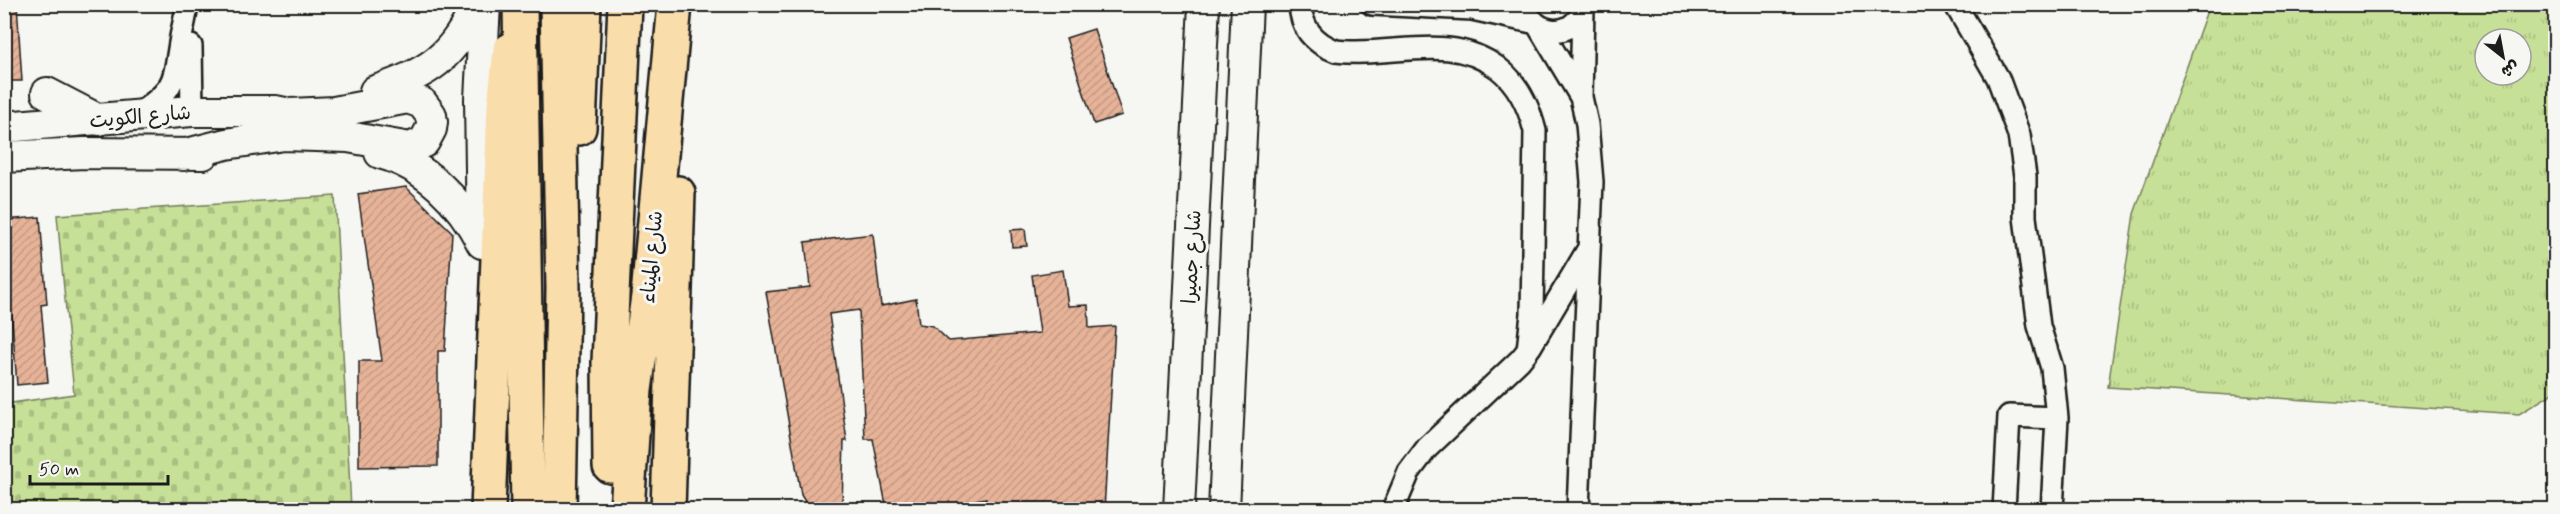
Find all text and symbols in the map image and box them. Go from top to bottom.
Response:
north arrow [2473,27,2533,87]
text: ش [2497,55,2523,82]
street label: شارع الكويت [88,100,192,135]
street label: شارع جميرا [1177,209,1208,305]
street label: شارع الميناء [635,210,670,305]
scale bar [30,448,168,486]
text: 50 m [39,458,79,482]

